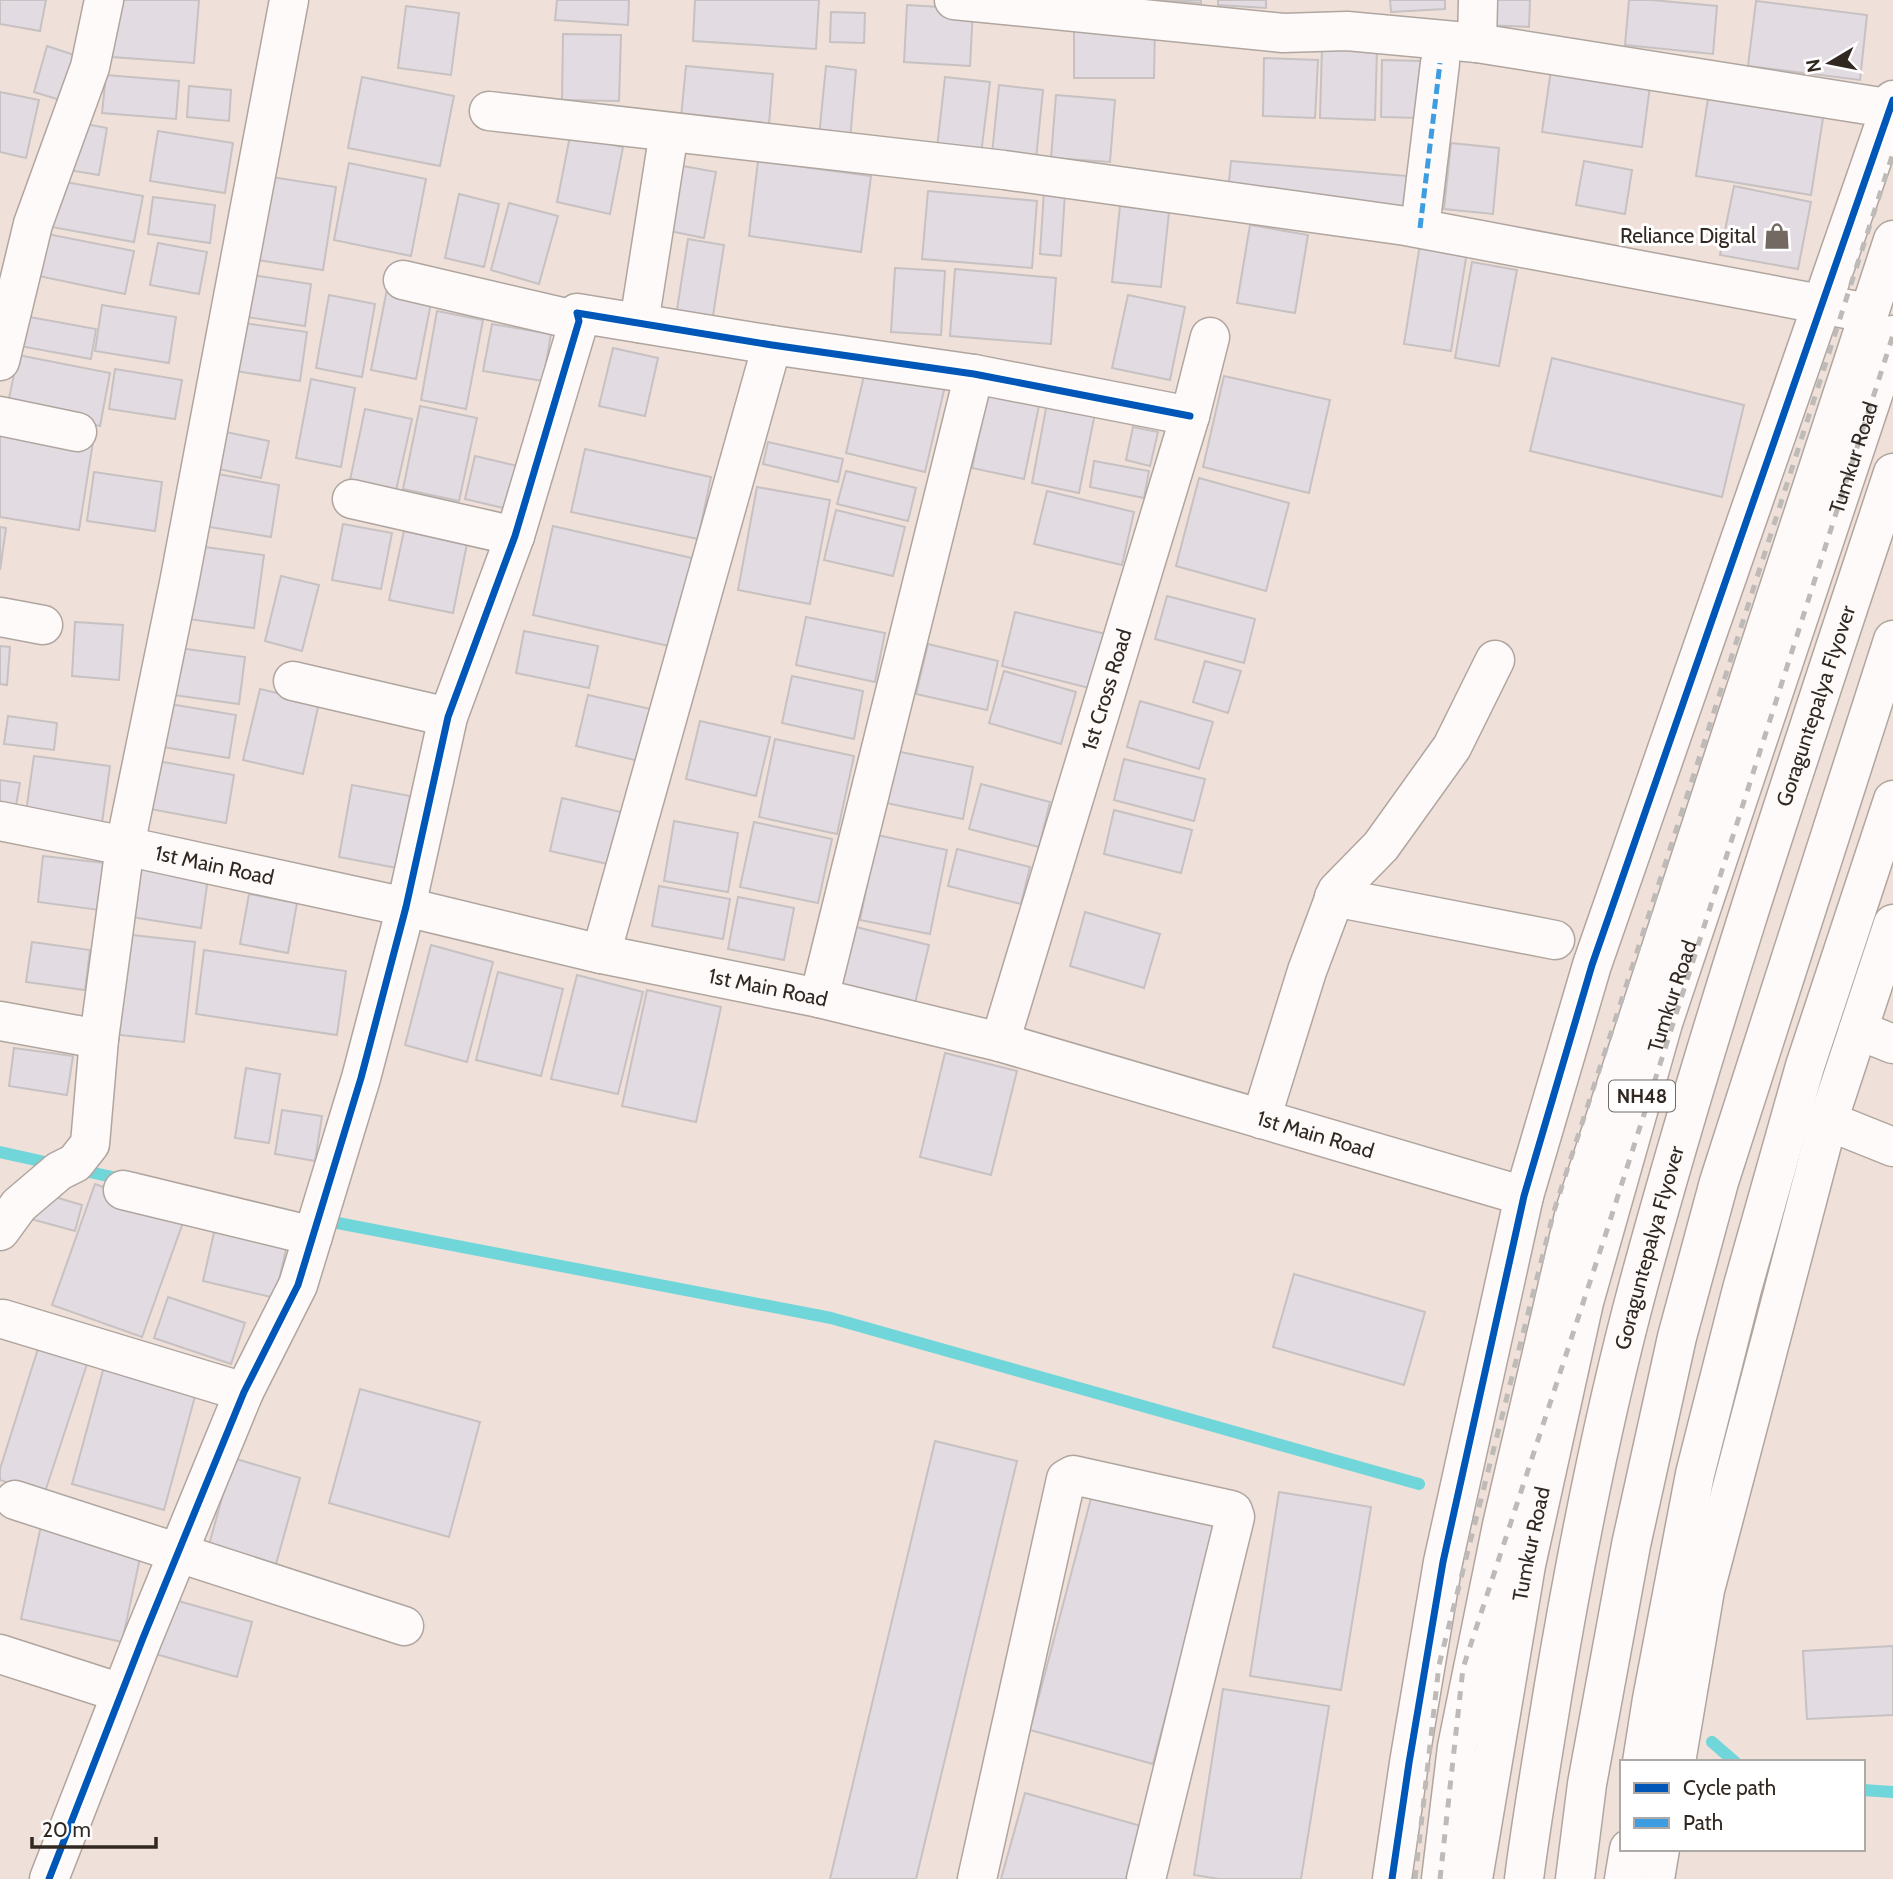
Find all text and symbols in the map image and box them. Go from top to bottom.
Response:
north arrow [1795,28,1865,98]
text: N [1801,57,1826,74]
shop icon: Reliance Digital [1762,221,1792,251]
place label: Reliance Digital [1620,223,1756,248]
street label: Tumkur Road [1824,398,1883,517]
street label: Goraguntepalya Flyover [1771,602,1860,809]
street label: 1st Cross Road [1076,626,1137,754]
street label: 1st Main Road [153,840,276,890]
street label: Tumkur Road [1642,937,1702,1055]
street label: 1st Main Road [706,963,830,1012]
road number: NH48 [1609,1080,1675,1112]
street label: 1st Main Road [1254,1105,1377,1163]
street label: Goraguntepalya Flyover [1609,1143,1689,1352]
street label: Tumkur Road [1507,1484,1555,1603]
legend [1620,1760,1865,1851]
text: Cycle path [1683,1775,1776,1800]
scale bar [32,1806,156,1850]
text: Path [1683,1810,1723,1835]
text: 20 m [42,1817,91,1842]

